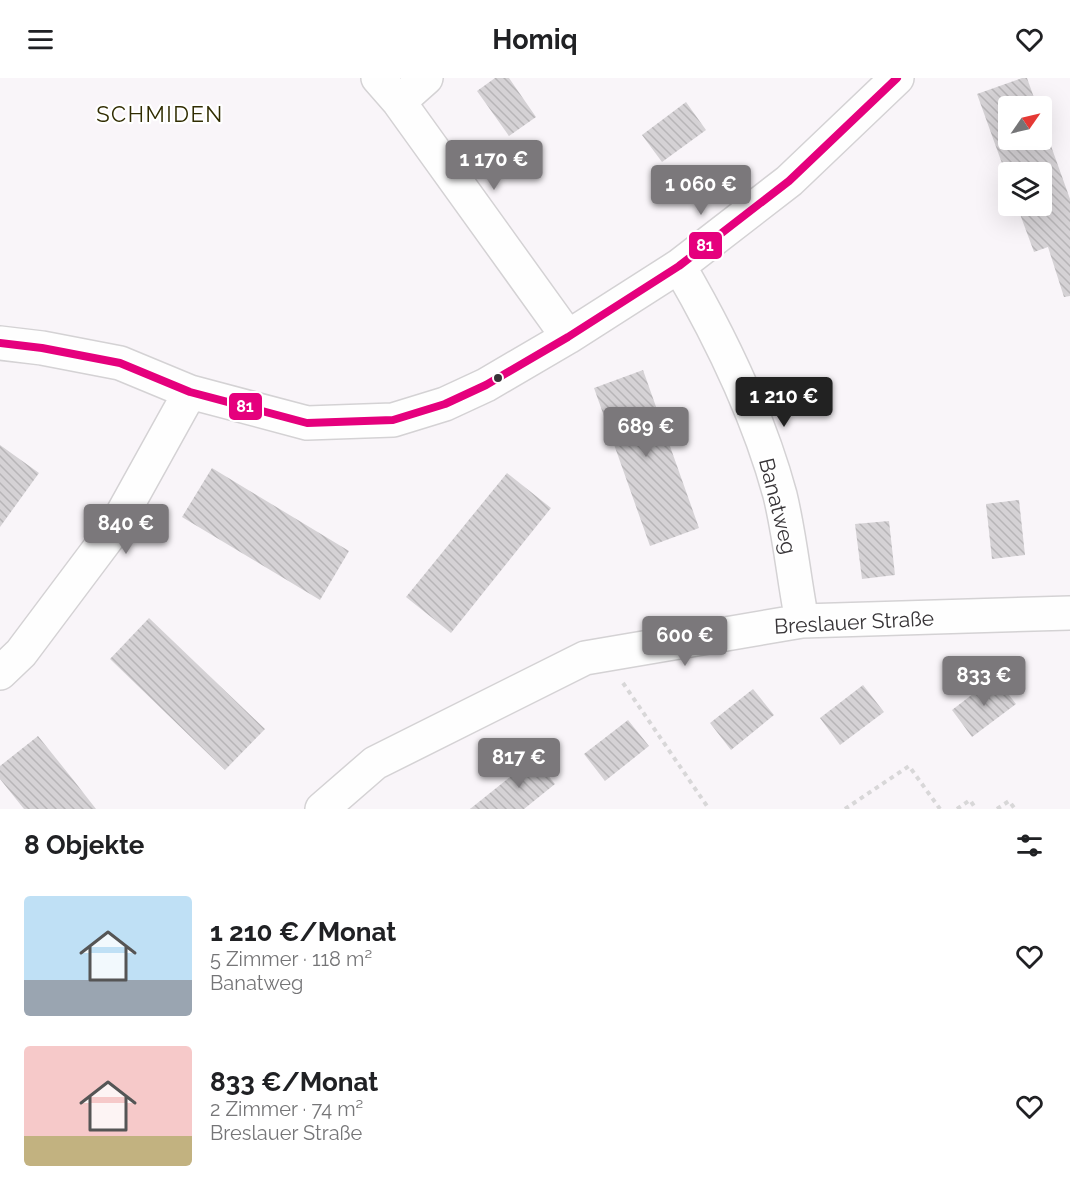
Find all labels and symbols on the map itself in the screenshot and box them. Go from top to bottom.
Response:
north arrow [998,96,1052,150]
district label: SCHMIDEN [96,101,224,127]
pin: 1 170 € [439,140,549,191]
pin: 1 060 € [646,165,756,216]
line badge: 81 [688,231,723,260]
text: 81 [696,236,714,255]
unlabelled marker [492,372,504,384]
pin: 1 210 € [729,377,839,428]
line badge: 81 [228,392,263,421]
text: 81 [236,397,254,416]
pin: 689 € [604,407,688,458]
street label: Banatweg [754,455,802,557]
pin: 840 € [84,504,168,555]
street label: Breslauer Straße [773,605,935,639]
pin: 600 € [643,616,727,667]
pin: 833 € [942,656,1026,707]
pin: 817 € [477,738,561,789]

